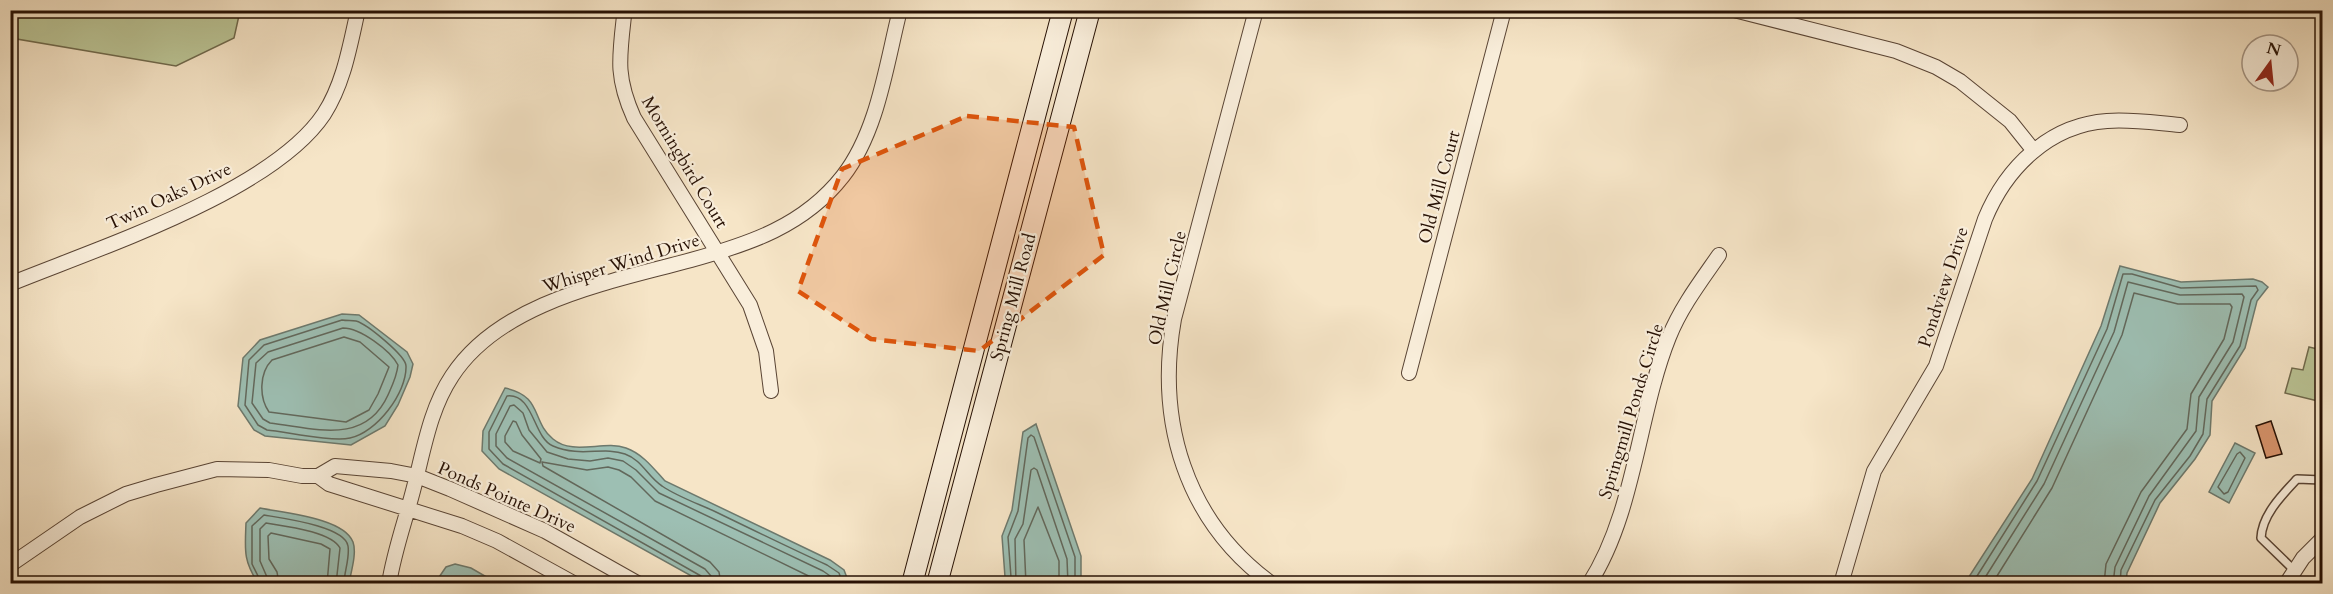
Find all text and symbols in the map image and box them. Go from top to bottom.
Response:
north arrow [2240,33,2300,93]
text: N [2264,37,2283,62]
street label: Morningbird Court [635,91,734,233]
street label: Old Mill Court [1412,127,1467,246]
street label: Twin Oaks Drive [103,157,236,236]
street label: Pondview Drive [1912,224,1975,351]
street label: Whisper Wind Drive [539,228,703,300]
street label: Old Mill Circle [1142,228,1193,348]
street label: Spring Mill Road [984,230,1043,364]
street label: Springmill Ponds Circle [1593,320,1670,502]
street label: Ponds Pointe Drive [434,456,580,539]

